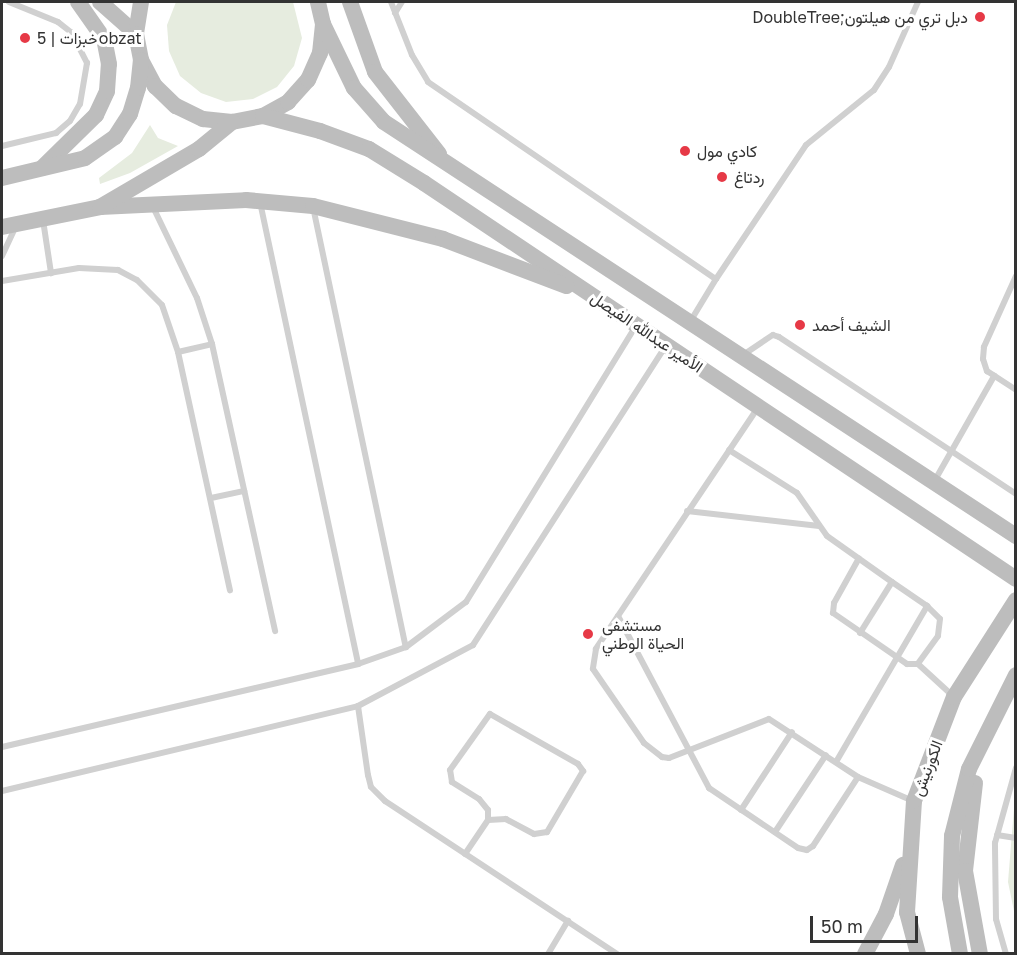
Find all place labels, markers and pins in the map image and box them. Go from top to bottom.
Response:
place label: DoubleTree;دبل تري من هيلتون [752,7,968,27]
marker: DoubleTree;دبل تري من هيلتون [973,10,987,24]
place label: خبزات | 5obzat [37,28,142,48]
marker: خبزات | 5obzat [18,31,32,45]
place label: كادي مول [697,141,757,161]
marker: كادي مول [678,144,692,158]
place label: ردتاغ [734,167,765,187]
marker: ردتاغ [715,170,729,184]
place label: الشيف أحمد [812,315,891,335]
marker: الشيف أحمد [793,318,807,332]
place label: مستشفى الحياة الوطني [602,615,684,653]
marker: مستشفى الحياة الوطني [579,625,597,643]

